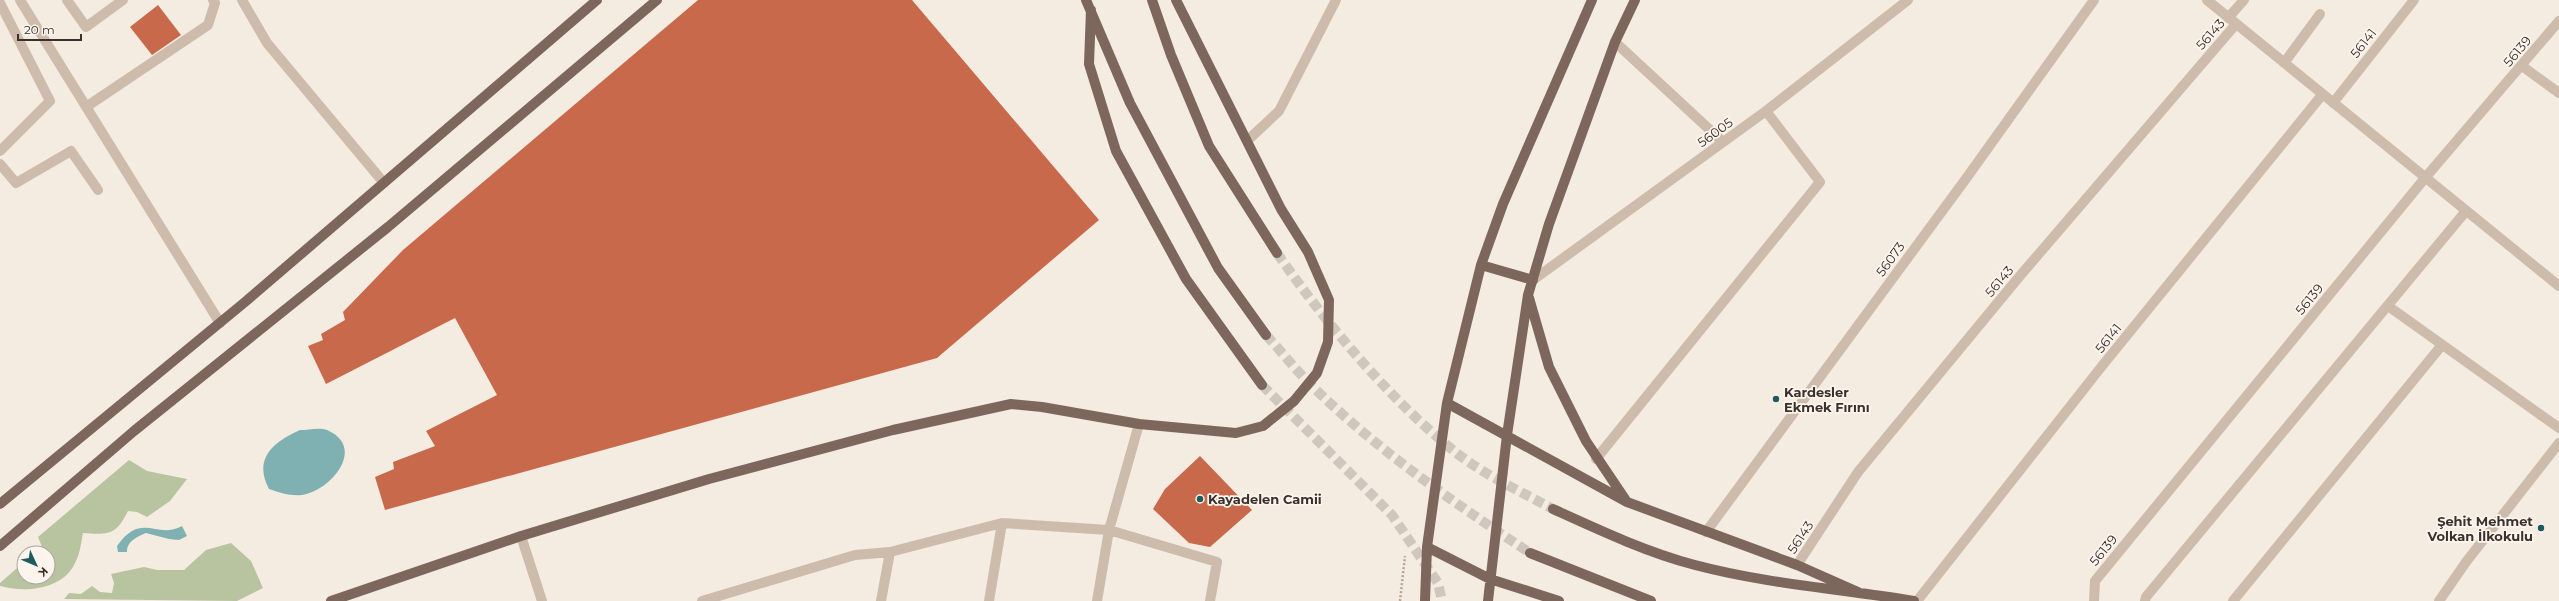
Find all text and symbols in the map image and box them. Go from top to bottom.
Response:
street label: 56143 [2192,15,2228,53]
scale bar [18,16,81,42]
text: 20 m [24,22,55,37]
street label: 56141 [2347,25,2379,61]
street label: 56139 [2500,32,2534,70]
street label: 56005 [1694,114,1736,150]
street label: 56073 [1872,239,1908,279]
street label: 56143 [1981,262,2017,300]
street label: 56139 [2292,280,2326,318]
street label: 56141 [2091,320,2125,356]
place label: Kardesler Ekmek Fırını [1784,384,1870,415]
marker: Kardesler Ekmek Fırını [1771,394,1781,404]
place label: Kayadelen Camii [1208,491,1322,507]
marker: Kayadelen Camii [1195,494,1205,504]
place label: Şehit Mehmet Volkan İlkokulu [2427,513,2533,544]
street label: 56143 [1784,518,1816,556]
marker: Şehit Mehmet Volkan İlkokulu [2536,523,2546,533]
street label: 56139 [2086,531,2120,569]
north arrow [16,545,56,585]
text: K [35,564,51,580]

